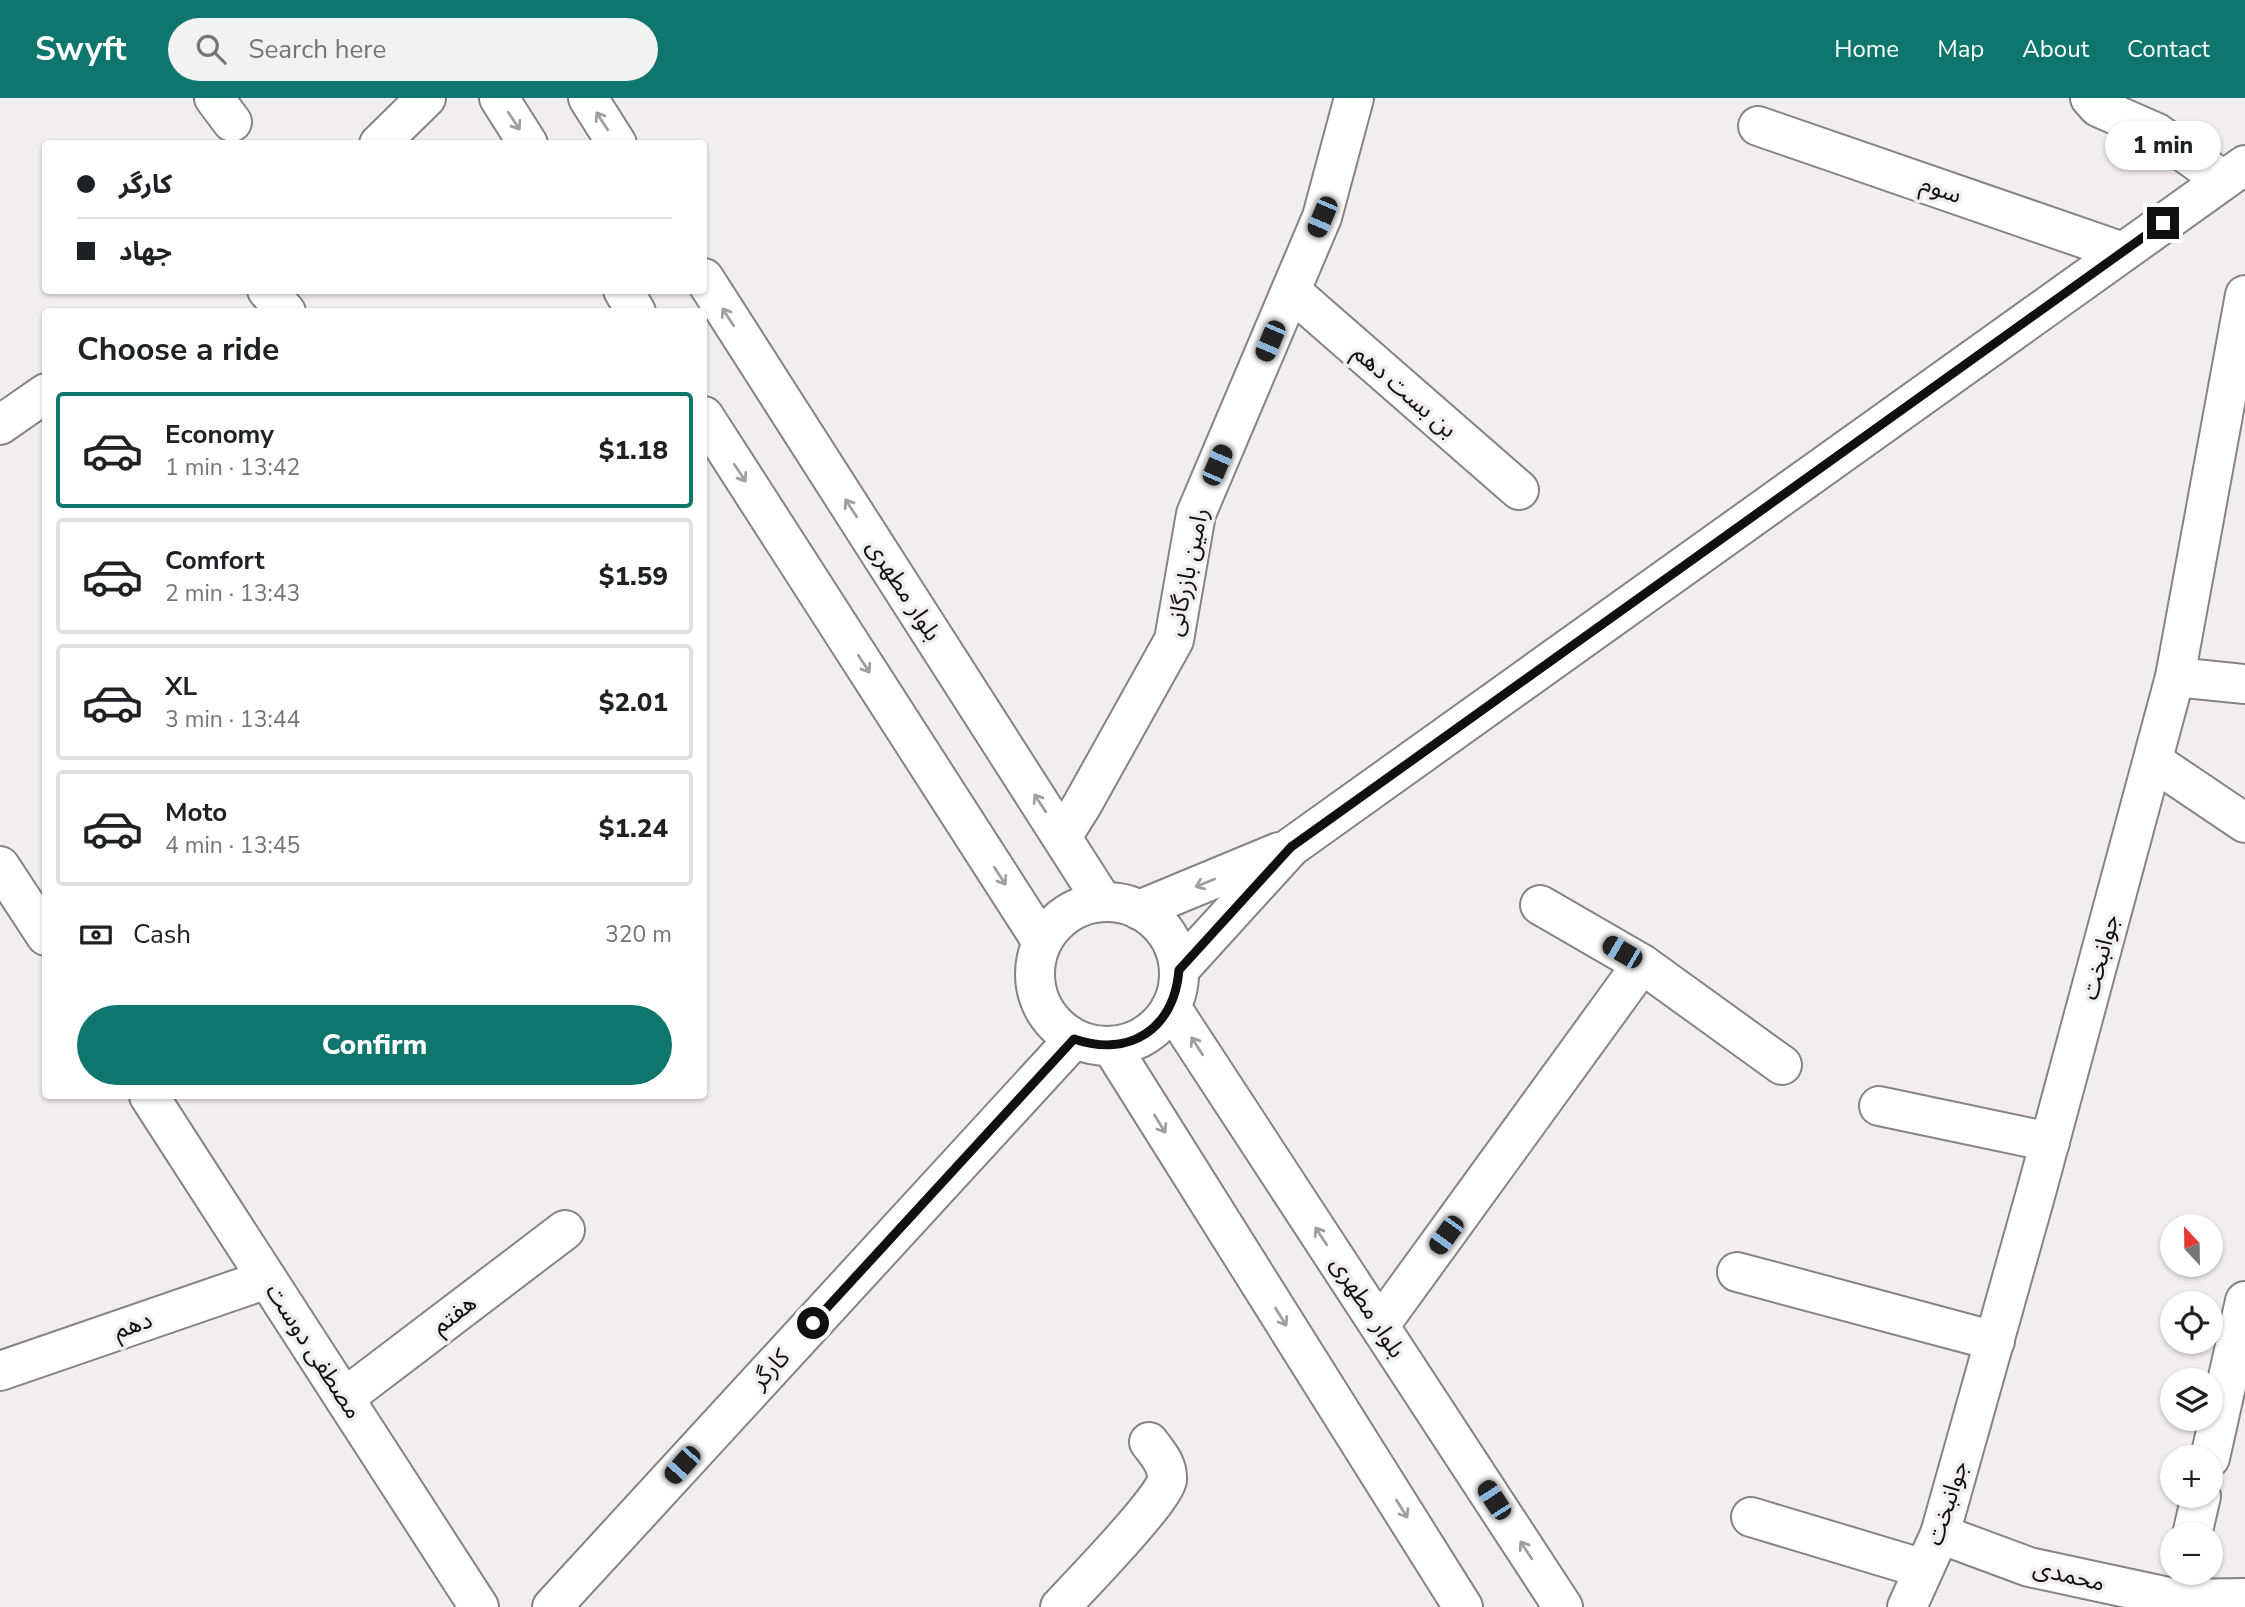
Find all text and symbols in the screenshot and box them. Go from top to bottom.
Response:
search box [168,18,658,81]
text: Swyft [35,27,126,72]
icon: search [192,30,230,68]
text: Search here [248,32,386,67]
text: Home [1834,33,1899,65]
text: Map [1937,33,1984,65]
text: About [2022,33,2089,65]
text: Contact [2127,33,2210,65]
one-way arrow [507,110,521,130]
one-way arrow [595,111,609,131]
callout: 1 min [2105,122,2221,170]
text: 1 min [2133,130,2193,161]
text: کارگر [119,167,172,202]
street label: سوم [1915,167,1966,213]
car [1305,194,1340,240]
route end [2147,207,2179,239]
text: جهاد [119,234,172,269]
one-way arrow [721,308,736,327]
car [1253,318,1288,364]
text: Choose a ride [77,328,279,371]
street label: بن بست دهم [1345,337,1464,446]
text: Economy [165,417,274,452]
icon: car [81,419,144,482]
text: $1.18 [599,433,668,468]
car [1200,442,1235,488]
text: 1 min · 13:42 [165,452,300,483]
one-way arrow [733,463,748,482]
one-way arrow [844,499,858,519]
street label: رامین بازرگانی [1158,505,1216,639]
street label: بلوار مطهری [859,533,949,647]
text: Comfort [165,543,265,578]
icon: car [81,545,144,608]
text: $1.59 [599,559,668,594]
text: 2 min · 13:43 [165,578,300,609]
one-way arrow [857,654,871,674]
text: XL [165,669,197,704]
icon: car [81,671,144,734]
text: $2.01 [599,685,668,720]
text: 3 min · 13:44 [165,704,300,735]
one-way arrow [1033,793,1047,813]
text: Moto [165,795,227,830]
icon: car [81,797,144,860]
text: $1.24 [599,811,668,846]
text: 4 min · 13:45 [165,830,300,861]
one-way arrow [993,866,1007,886]
one-way arrow [1195,877,1216,890]
street label: جوانبخت [2073,911,2127,1003]
icon: cash [77,916,115,954]
text: Cash [133,917,191,952]
text: 320 m [605,919,672,950]
car [1599,932,1646,972]
button: Confirm [77,1005,672,1085]
one-way arrow [1189,1037,1204,1056]
one-way arrow [1152,1114,1167,1133]
car [1426,1212,1467,1258]
north arrow [2160,1214,2222,1278]
map controls [2160,1214,2223,1585]
one-way arrow [1314,1227,1329,1246]
street label: بلوار مطهری [1323,1250,1413,1364]
street label: مصطفی دوست [258,1277,370,1425]
street label: هفتم [425,1287,483,1342]
button: locate [2160,1291,2223,1354]
street label: دهم [109,1304,157,1347]
one-way arrow [1274,1306,1288,1326]
route start [797,1307,829,1339]
street label: کارگر [743,1341,797,1397]
button: layers [2160,1368,2223,1431]
car [661,1442,704,1488]
button: + [2160,1445,2223,1508]
street label: جوانبخت [1918,1456,1976,1550]
car [1474,1477,1515,1523]
one-way arrow [1396,1499,1410,1519]
button: − [2160,1522,2223,1585]
one-way arrow [1519,1540,1533,1560]
street label: محمدی [2030,1551,2108,1599]

